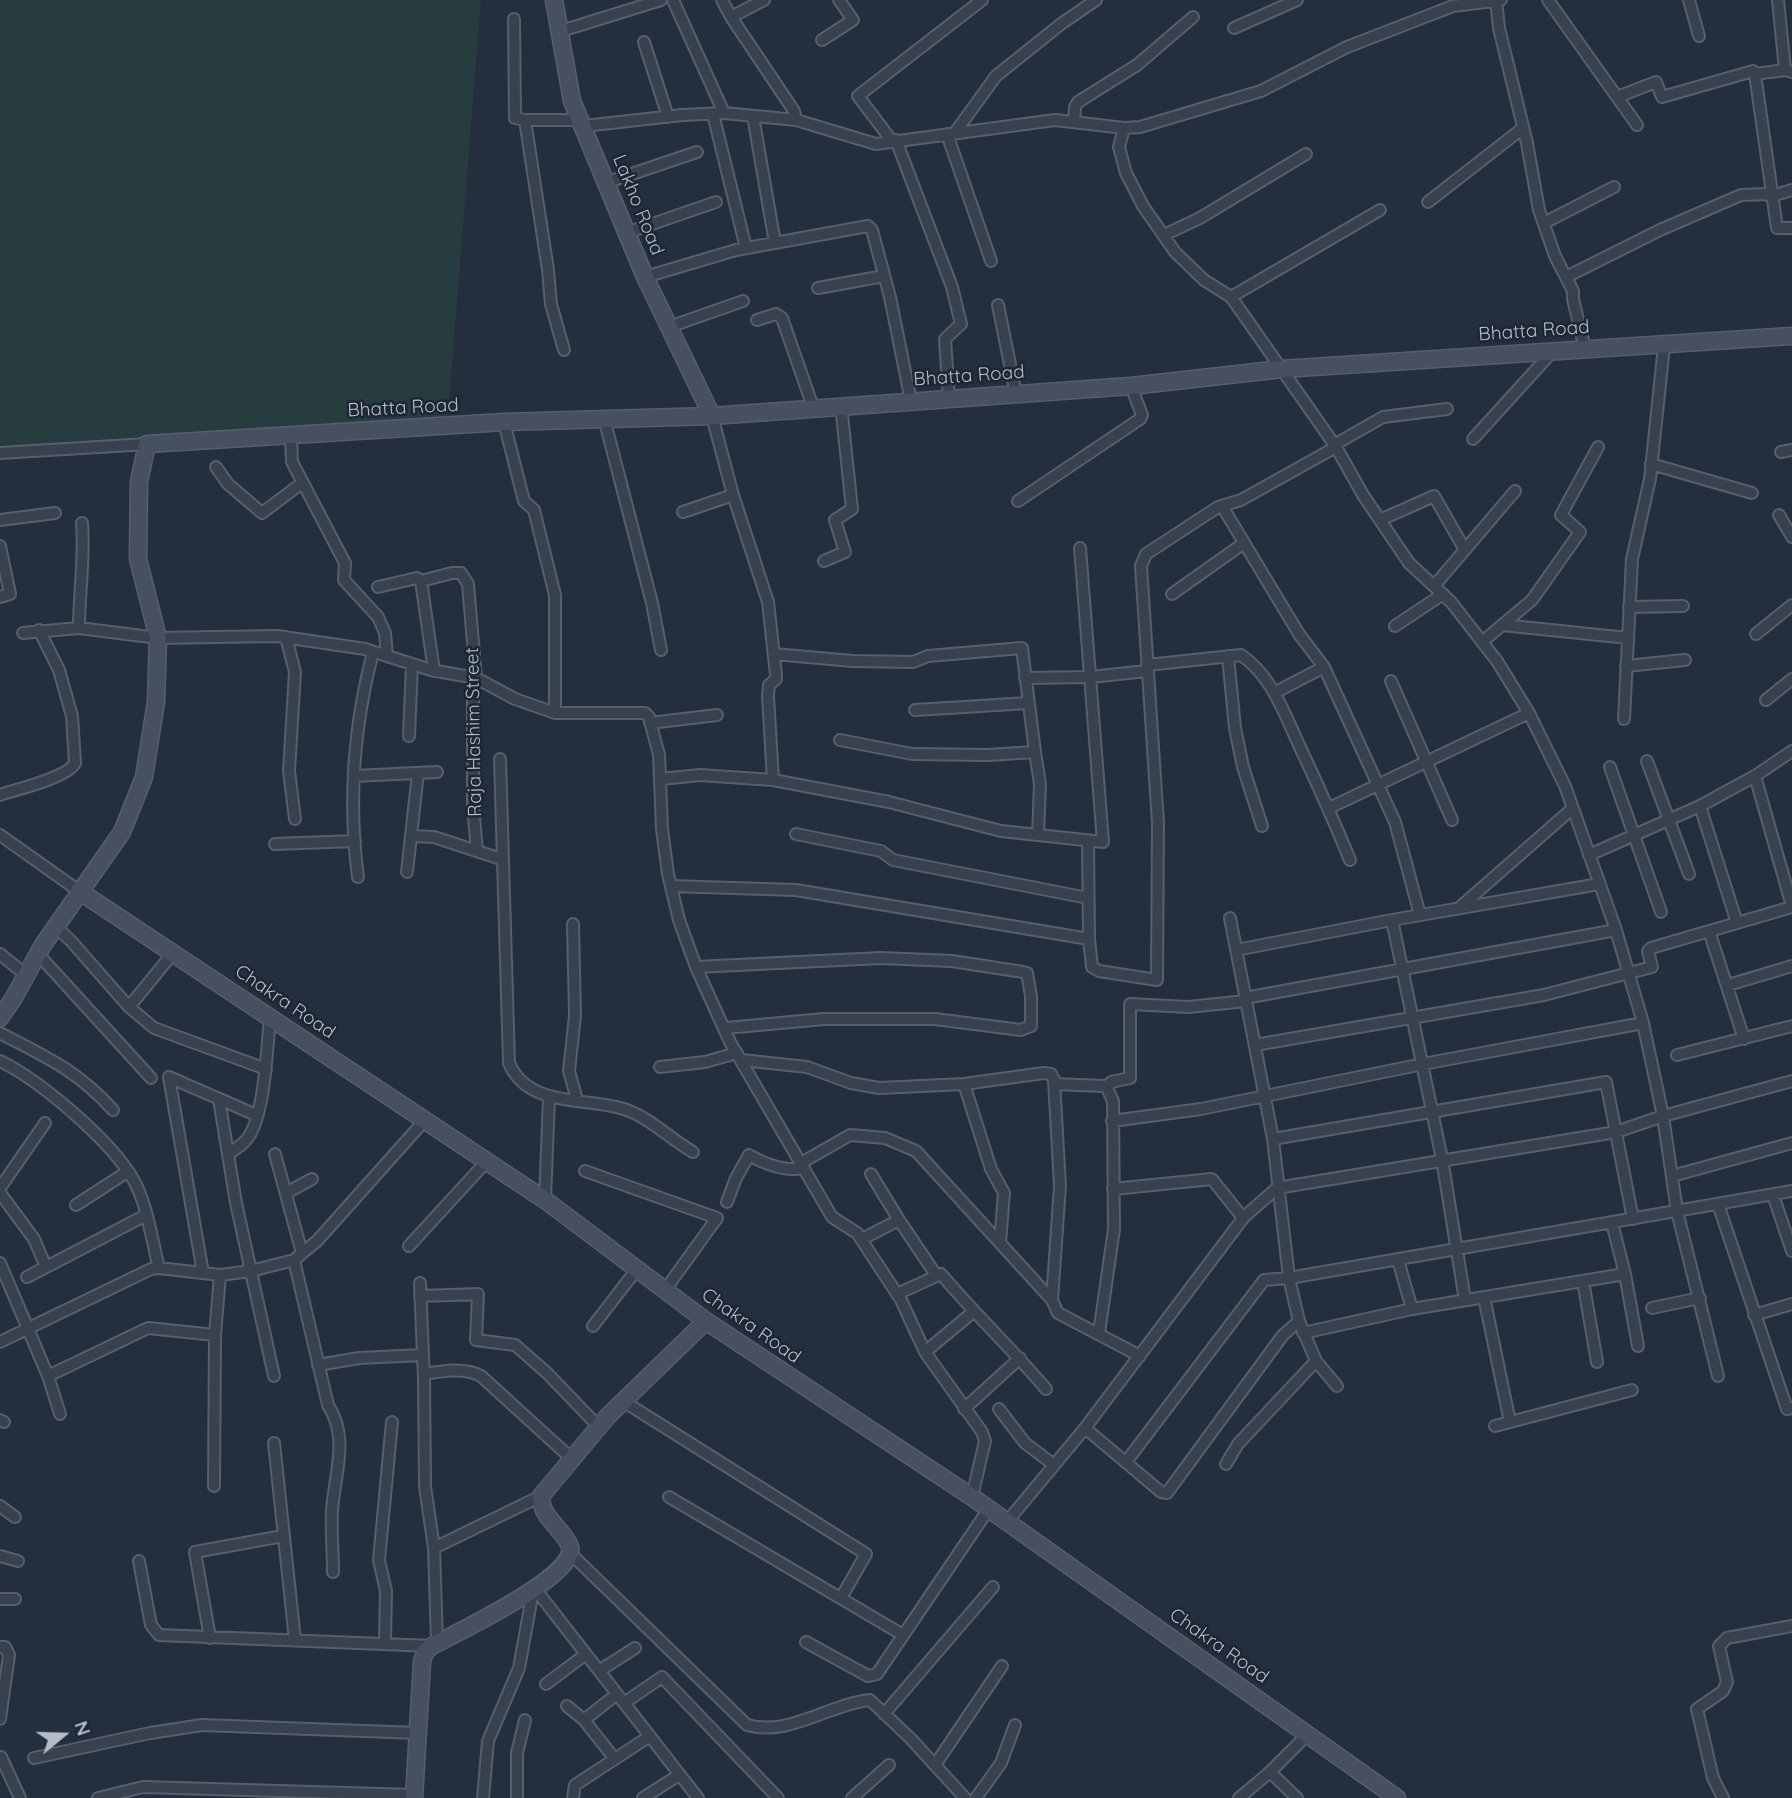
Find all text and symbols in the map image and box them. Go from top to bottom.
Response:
street label: Lakho Road [608,151,668,259]
street label: Bhatta Road [1478,316,1590,346]
street label: Bhatta Road [913,361,1025,391]
street label: Bhatta Road [347,394,459,422]
street label: Raja Hashim Street [461,647,487,817]
street label: Chakra Road [231,960,339,1044]
street label: Chakra Road [697,1283,805,1369]
street label: Chakra Road [1165,1603,1273,1689]
north arrow [28,1700,98,1770]
text: N [69,1718,96,1739]

